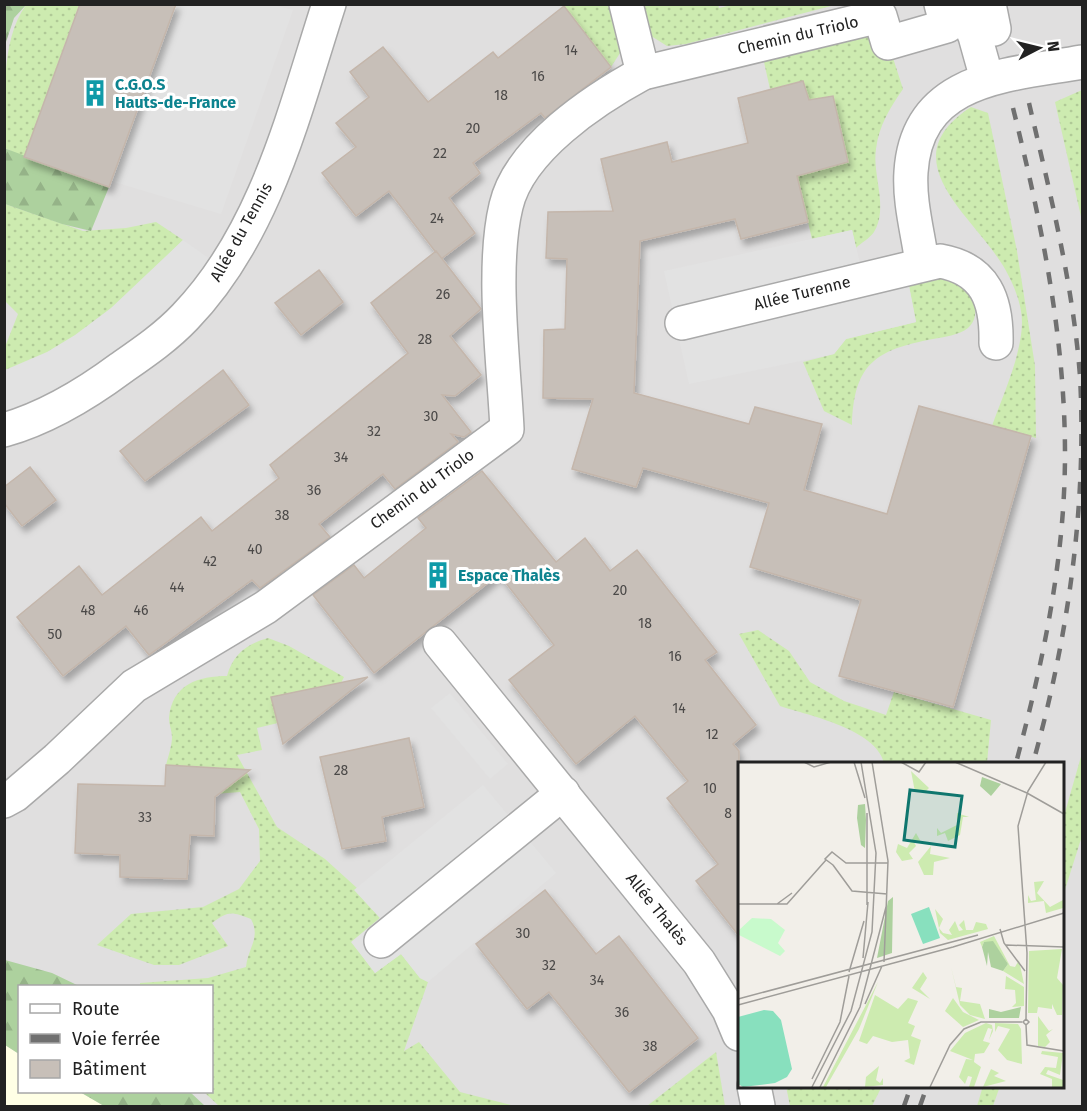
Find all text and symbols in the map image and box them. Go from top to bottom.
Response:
street label: Chemin du Triolo [736,12,860,58]
north arrow [1009,18,1069,78]
text: N [1043,40,1063,53]
house number: 14 [564,42,578,59]
house number: 16 [531,68,545,85]
place label: C.G.O.S Hauts-de-France [115,75,236,112]
building icon: C.G.O.S Hauts-de-France [80,78,110,108]
house number: 18 [494,87,508,104]
house number: 20 [466,120,481,137]
house number: 22 [433,145,447,162]
street label: Allée du Tennis [206,179,276,285]
house number: 24 [430,210,445,227]
street label: Allée Turenne [752,272,852,314]
house number: 26 [436,286,450,303]
house number: 28 [418,331,433,348]
house number: 30 [424,408,439,425]
house number: 32 [367,423,381,440]
street label: Chemin du Triolo [366,445,478,533]
house number: 34 [334,449,349,466]
house number: 36 [307,482,321,499]
house number: 38 [275,507,290,524]
house number: 40 [247,541,263,558]
house number: 42 [203,553,217,570]
building icon: Espace Thalès [423,560,453,590]
place label: Espace Thalès [458,566,560,585]
house number: 44 [170,579,185,596]
house number: 20 [613,582,628,599]
house number: 48 [80,602,96,619]
house number: 46 [134,602,148,619]
house number: 18 [638,615,652,632]
house number: 50 [48,626,63,643]
house number: 16 [668,648,682,665]
house number: 14 [672,700,686,717]
house number: 12 [706,726,719,743]
house number: 28 [334,762,349,779]
inset map [738,762,1063,1087]
house number: 10 [703,780,717,797]
house number: 8 [724,805,732,822]
house number: 33 [138,809,152,826]
street label: Allée Thalès [622,869,692,949]
house number: 30 [516,925,531,942]
house number: 32 [542,957,556,974]
house number: 34 [590,972,605,989]
legend [18,985,213,1093]
text: Route [72,998,120,1020]
house number: 36 [615,1004,629,1021]
text: Voie ferrée [72,1028,160,1050]
house number: 38 [643,1038,658,1055]
text: Bâtiment [72,1058,147,1080]

